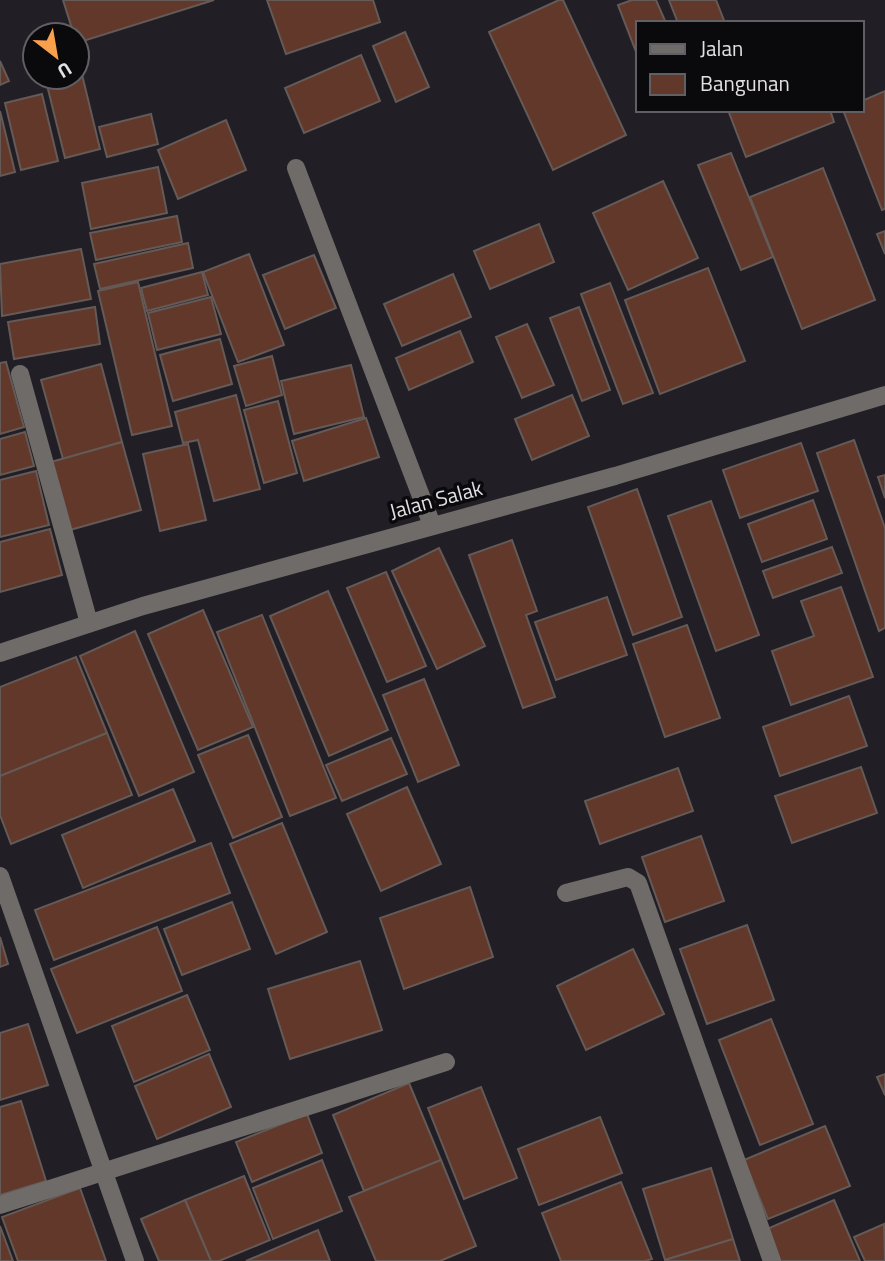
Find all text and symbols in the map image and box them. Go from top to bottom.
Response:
north arrow [21,21,91,91]
legend [636,21,864,112]
text: Jalan [700,32,743,64]
text: U [52,55,78,87]
text: Bangunan [700,67,790,99]
street label: Jalan Salak [386,471,486,527]

